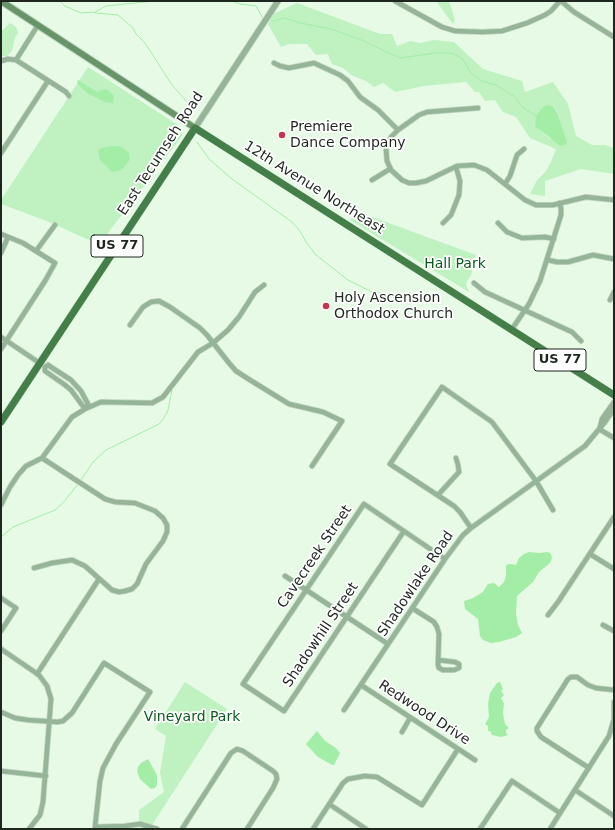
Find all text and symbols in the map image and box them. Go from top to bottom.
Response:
street label: East Tecumseh Road [115,89,207,219]
place label: Premiere Dance Company [290,119,406,152]
marker: Premiere Dance Company [277,130,287,140]
street label: 12th Avenue Northeast [241,138,387,238]
road number: US 77 [91,235,143,257]
park label: Hall Park [424,256,486,272]
place label: Holy Ascension Orthodox Church [334,290,453,322]
marker: Holy Ascension Orthodox Church [321,301,331,311]
road number: US 77 [534,349,586,371]
street label: Cavecreek Street [274,502,356,612]
street label: Shadowlake Road [375,528,457,640]
street label: Shadowhill Street [280,579,362,691]
street label: Redwood Drive [375,677,473,749]
park label: Vineyard Park [144,709,240,725]

